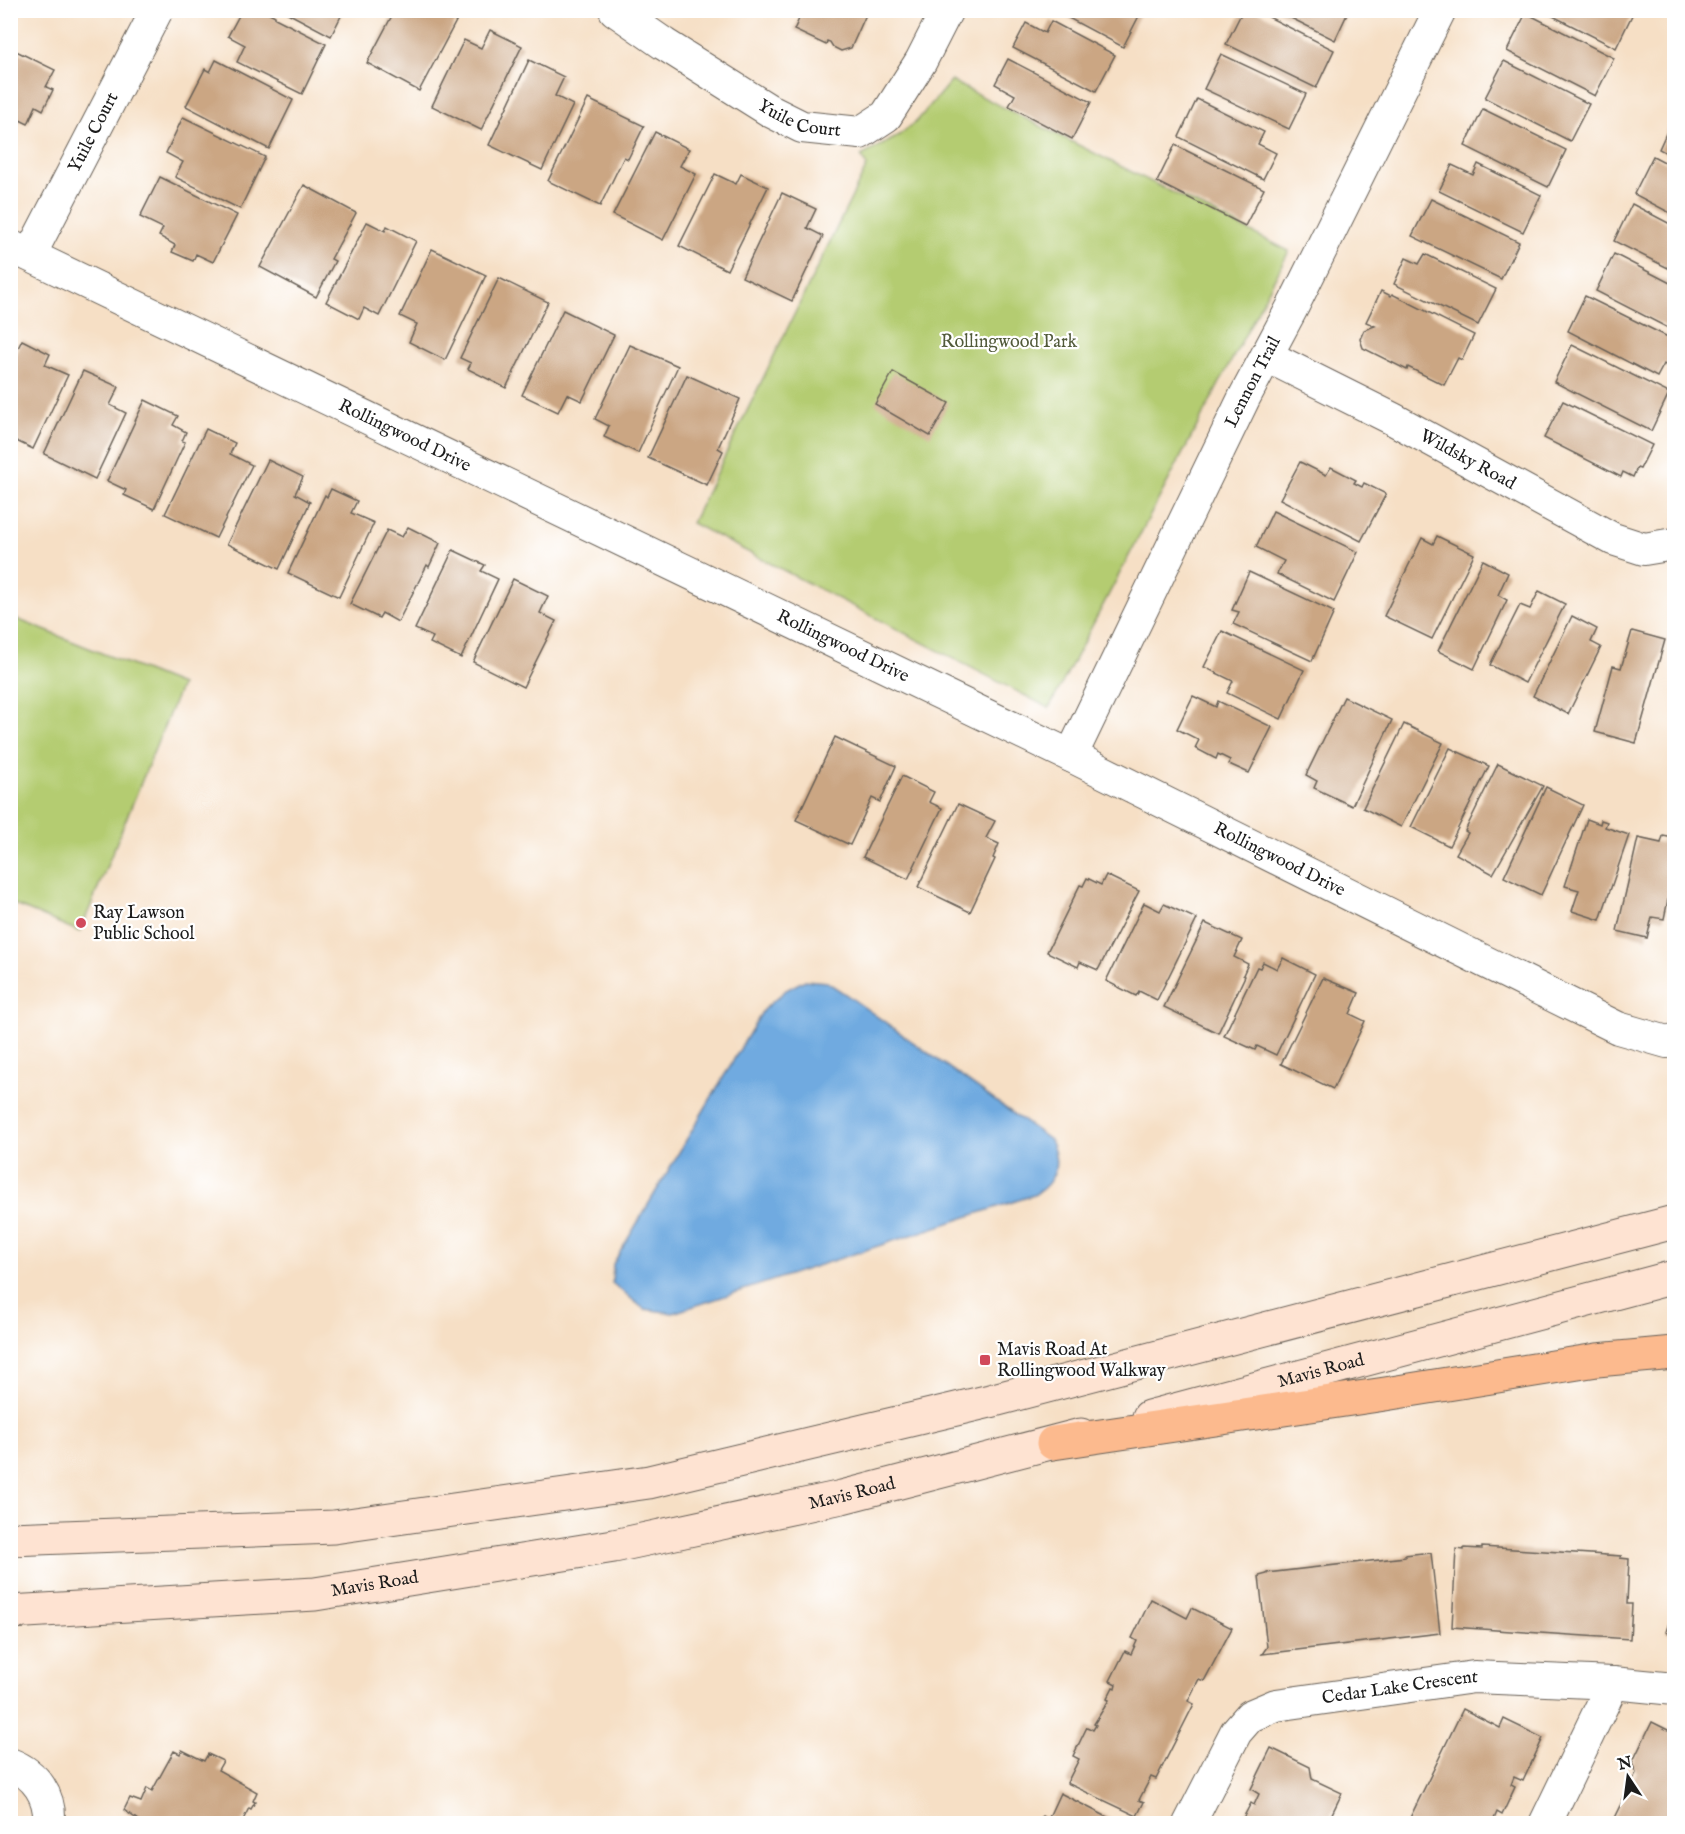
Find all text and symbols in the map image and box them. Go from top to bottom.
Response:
street label: Yuile Court [63,88,124,177]
street label: Yuile Court [753,94,842,142]
park label: Rollingwood Park [941,331,1078,354]
street label: Lennon Trail [1220,332,1286,431]
street label: Rollingwood Drive [335,394,475,477]
street label: Wildsky Road [1416,424,1520,495]
street label: Rollingwood Drive [773,605,913,688]
street label: Rollingwood Drive [1210,817,1349,902]
place label: Ray Lawson Public School [93,902,194,946]
marker: Ray Lawson Public School [74,916,88,930]
place label: Mavis Road At Rollingwood Walkway [997,1339,1166,1383]
street label: Mavis Road [1275,1349,1367,1394]
marker: Mavis Road At Rollingwood Walkway [978,1353,992,1367]
street label: Mavis Road [807,1472,898,1515]
street label: Mavis Road [329,1566,421,1603]
street label: Cedar Lake Crescent [1321,1665,1478,1710]
north arrow [1598,1747,1658,1807]
text: N [1615,1753,1634,1776]

